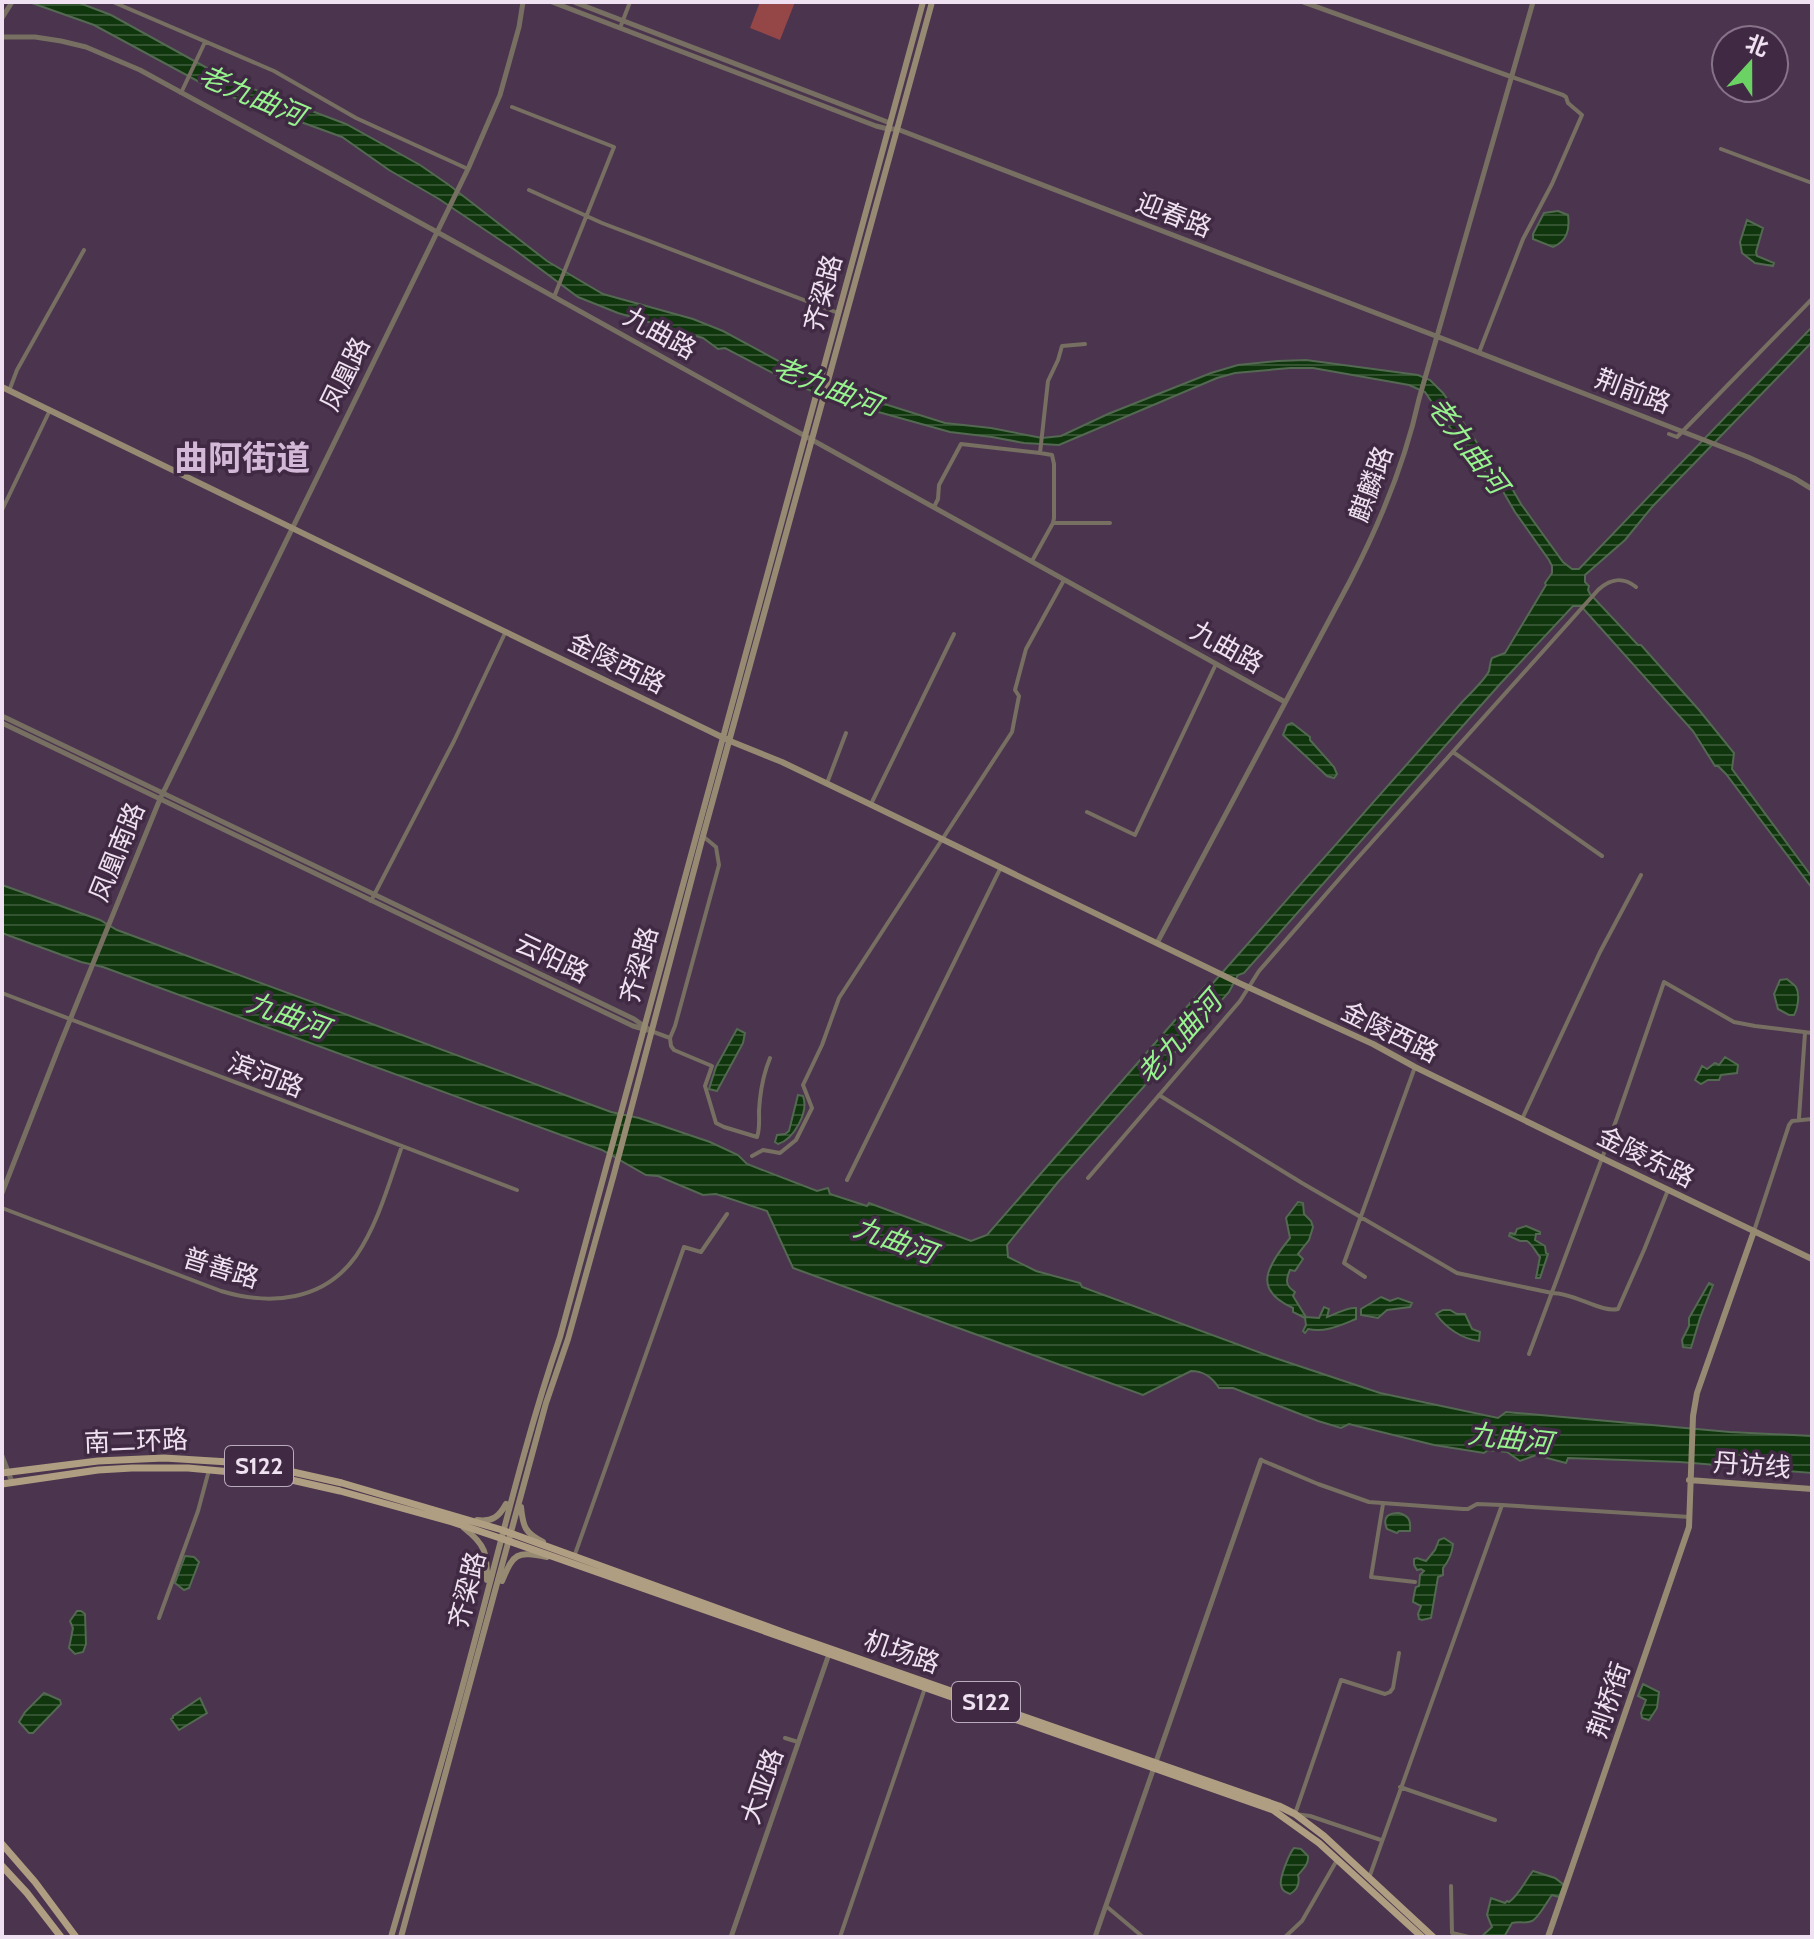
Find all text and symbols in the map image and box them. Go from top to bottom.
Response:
north arrow [1710,24,1790,104]
text: 北 [1742,29,1772,62]
water label: 老九曲河 [194,57,315,134]
street label: 迎春路 [1132,186,1216,244]
street label: 齐梁路 [797,251,849,335]
street label: 九曲路 [618,300,702,366]
street label: 凤凰路 [314,332,376,416]
water label: 老九曲河 [769,349,890,425]
street label: 荆前路 [1591,362,1675,420]
water label: 老九曲河 [1421,390,1518,504]
district label: 曲阿街道 [174,437,310,479]
street label: 麒麟路 [1343,442,1399,526]
street label: 九曲路 [1185,614,1269,680]
street label: 金陵西路 [563,626,671,700]
street label: 凤凰南路 [83,798,151,906]
street label: 齐梁路 [613,923,665,1007]
street label: 云阳路 [510,927,594,989]
water label: 老九曲河 [1129,981,1232,1091]
water label: 九曲河 [243,985,338,1047]
street label: 金陵西路 [1336,995,1444,1069]
street label: 滨河路 [224,1046,308,1104]
street label: 金陵东路 [1592,1120,1700,1194]
water label: 九曲河 [850,1210,945,1272]
street label: 普善路 [179,1241,263,1295]
water label: 九曲河 [1466,1416,1559,1461]
street label: 南二环路 [83,1423,189,1459]
road number: S122 [225,1446,293,1486]
street label: 丹访线 [1712,1446,1792,1484]
street label: 齐梁路 [442,1548,492,1632]
street label: 机场路 [860,1624,944,1680]
street label: 荆桥街 [1581,1658,1637,1742]
road number: S122 [952,1682,1020,1722]
street label: 大亚路 [734,1744,790,1828]

